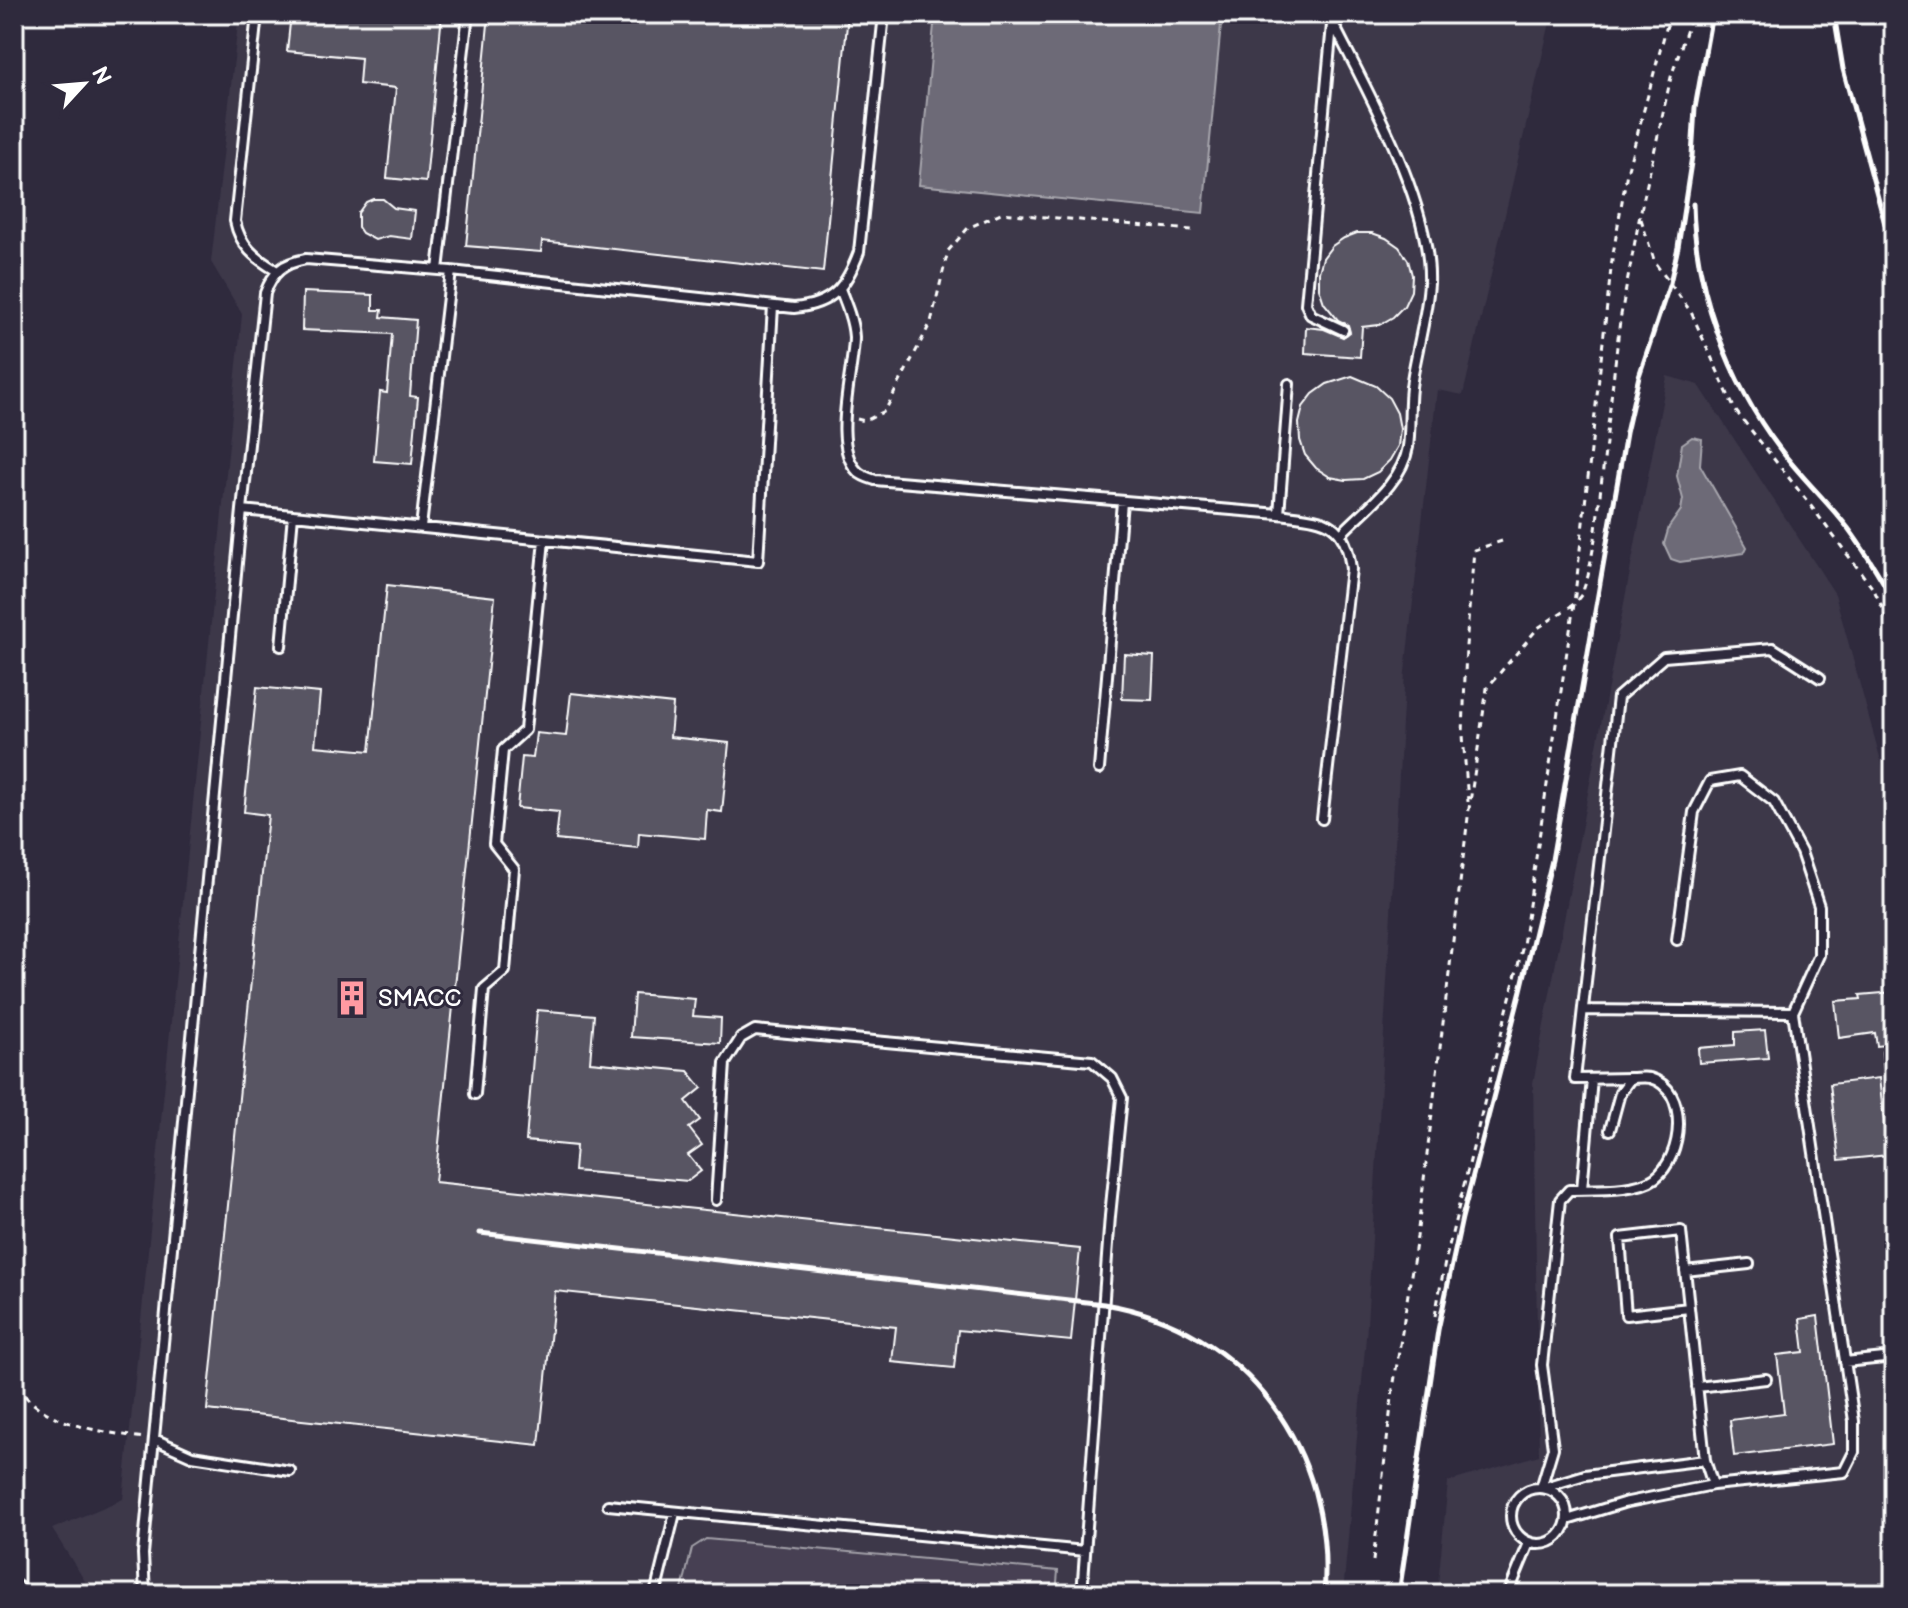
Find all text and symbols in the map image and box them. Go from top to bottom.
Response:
north arrow [44,44,124,124]
text: N [85,63,116,89]
building icon: SMACC [333,979,371,1017]
place label: SMACC [378,984,461,1013]

